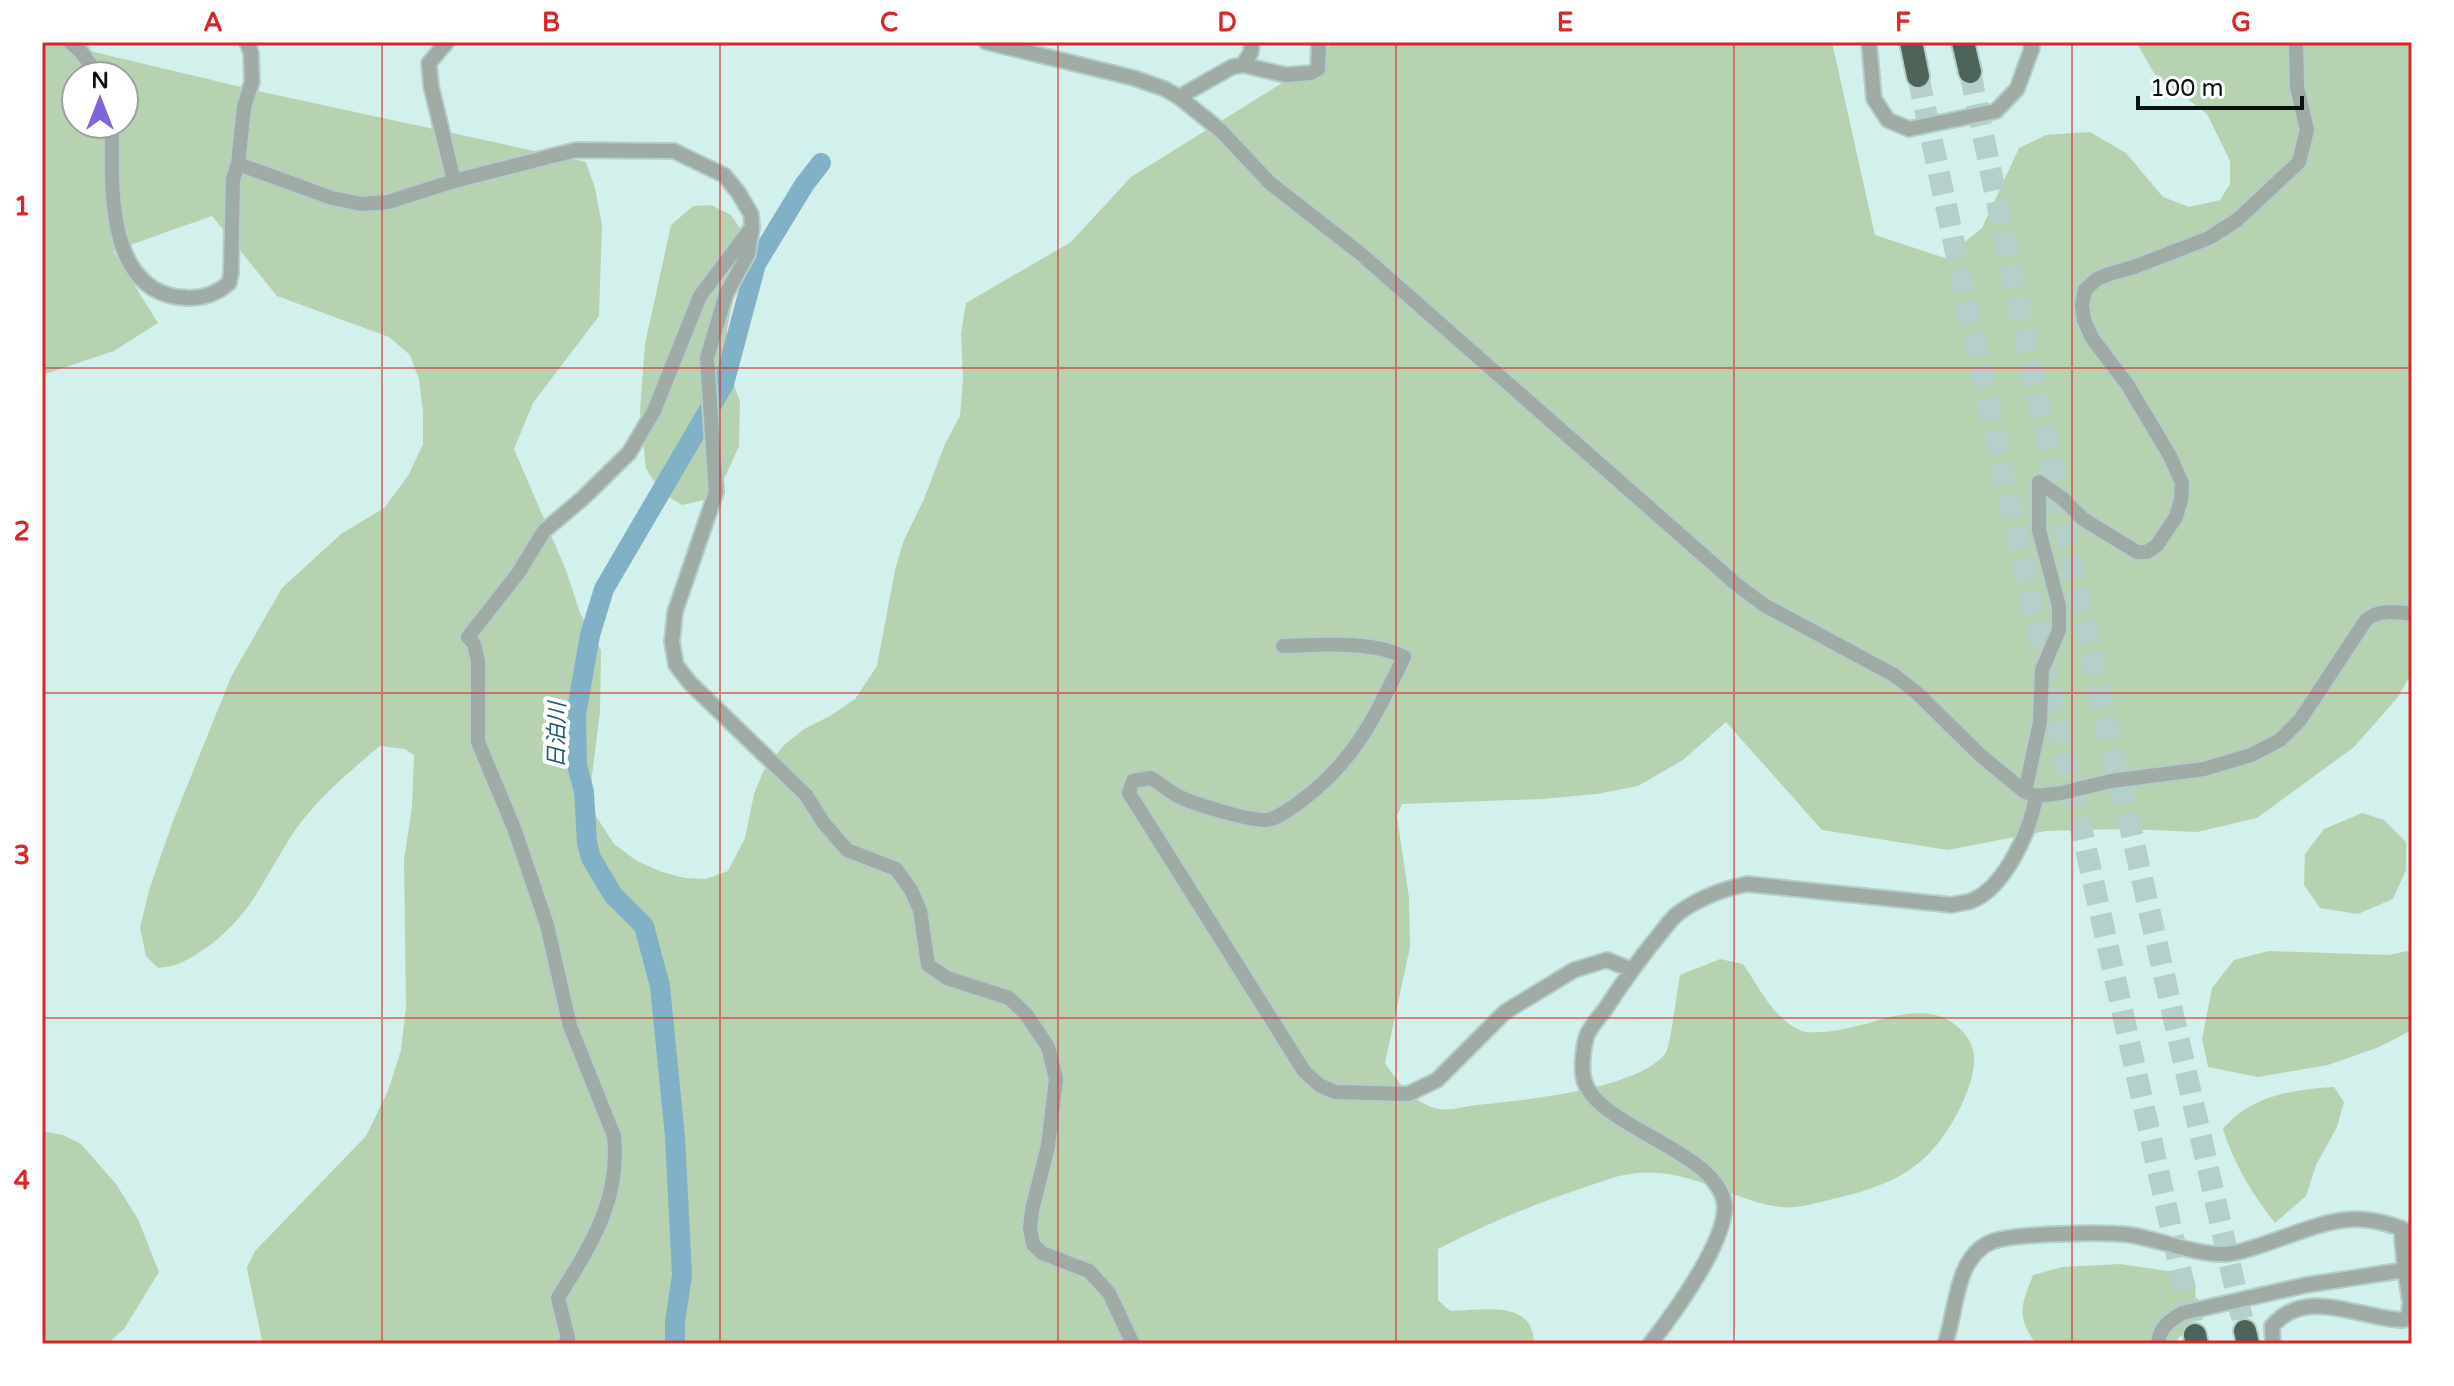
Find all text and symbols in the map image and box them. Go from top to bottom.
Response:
text: A [203,7,223,38]
text: B [542,7,560,38]
text: C [880,7,898,38]
text: D [1217,7,1237,38]
text: E [1557,7,1573,38]
text: F [1895,7,1911,38]
text: G [2231,7,2251,38]
north arrow [60,60,140,140]
scale bar [2138,60,2302,110]
text: N [91,68,109,94]
text: 100 m [2150,74,2224,103]
text: 1 [14,191,30,222]
text: 2 [14,516,30,547]
water label: 日泊川 [543,700,571,768]
text: 3 [14,840,30,871]
text: 4 [14,1165,30,1196]

